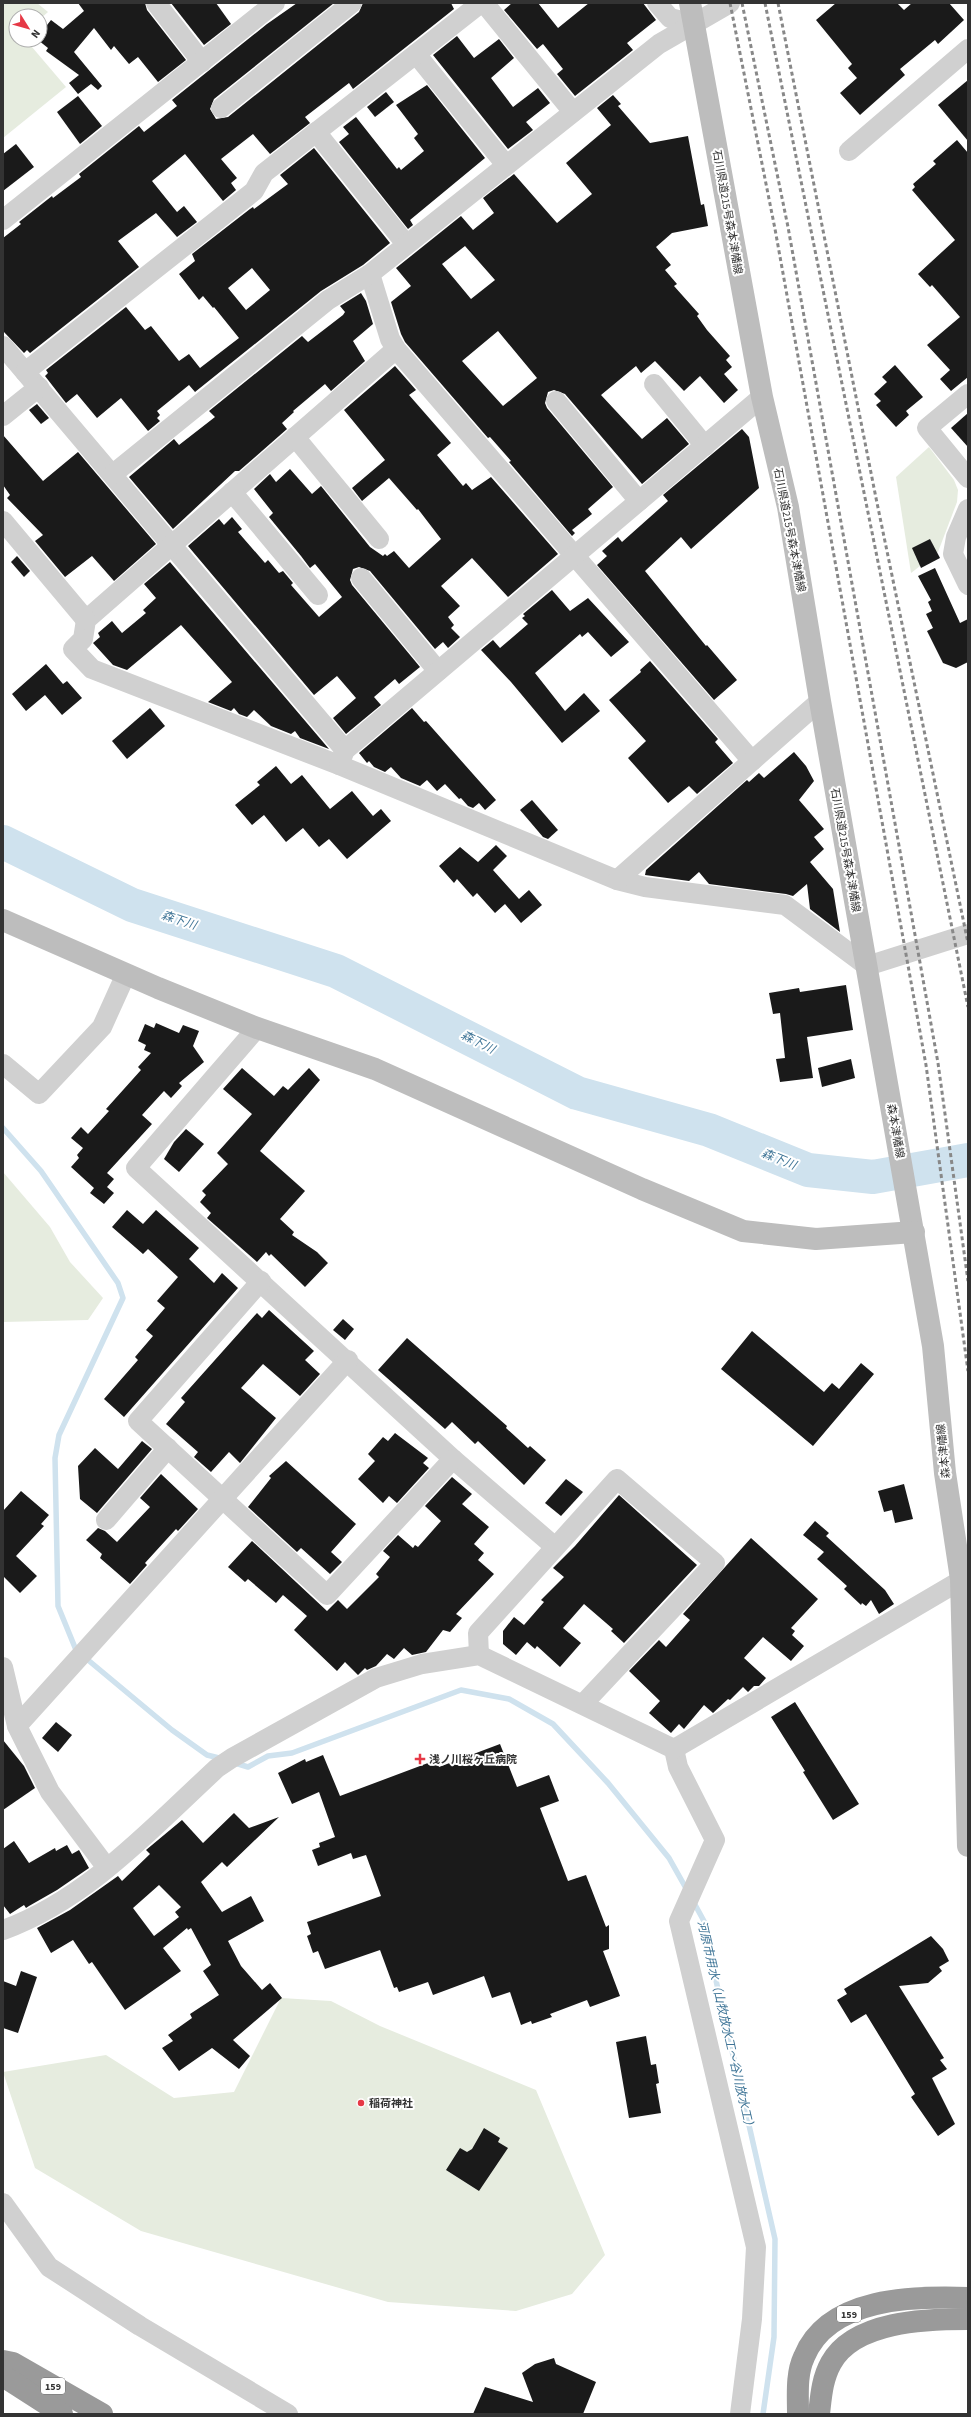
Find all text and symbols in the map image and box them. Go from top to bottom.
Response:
north arrow [8,8,48,48]
text: N [27,26,44,41]
street label: 石川県道215号森本津幡線 [709,149,746,276]
street label: 石川県道215号森本津幡線 [770,467,809,594]
street label: 石川県道215号森本津幡線 [827,787,864,914]
water label: 森下川 [159,907,200,935]
water label: 森下川 [458,1027,499,1059]
street label: 森本津幡線 [883,1103,908,1159]
water label: 森下川 [759,1145,801,1175]
street label: 森本津幡線 [933,1423,954,1479]
place label: 浅ノ川桜ヶ丘病院 [429,1752,517,1767]
marker: 浅ノ川桜ヶ丘病院 [414,1753,426,1765]
water label: 河原市用水（山牧放水工～谷川放水工） [693,1919,758,2133]
place label: 稲荷神社 [369,2096,413,2111]
marker: 稲荷神社 [356,2098,366,2108]
road number: 159 [837,2306,861,2322]
road number: 159 [41,2378,65,2394]

